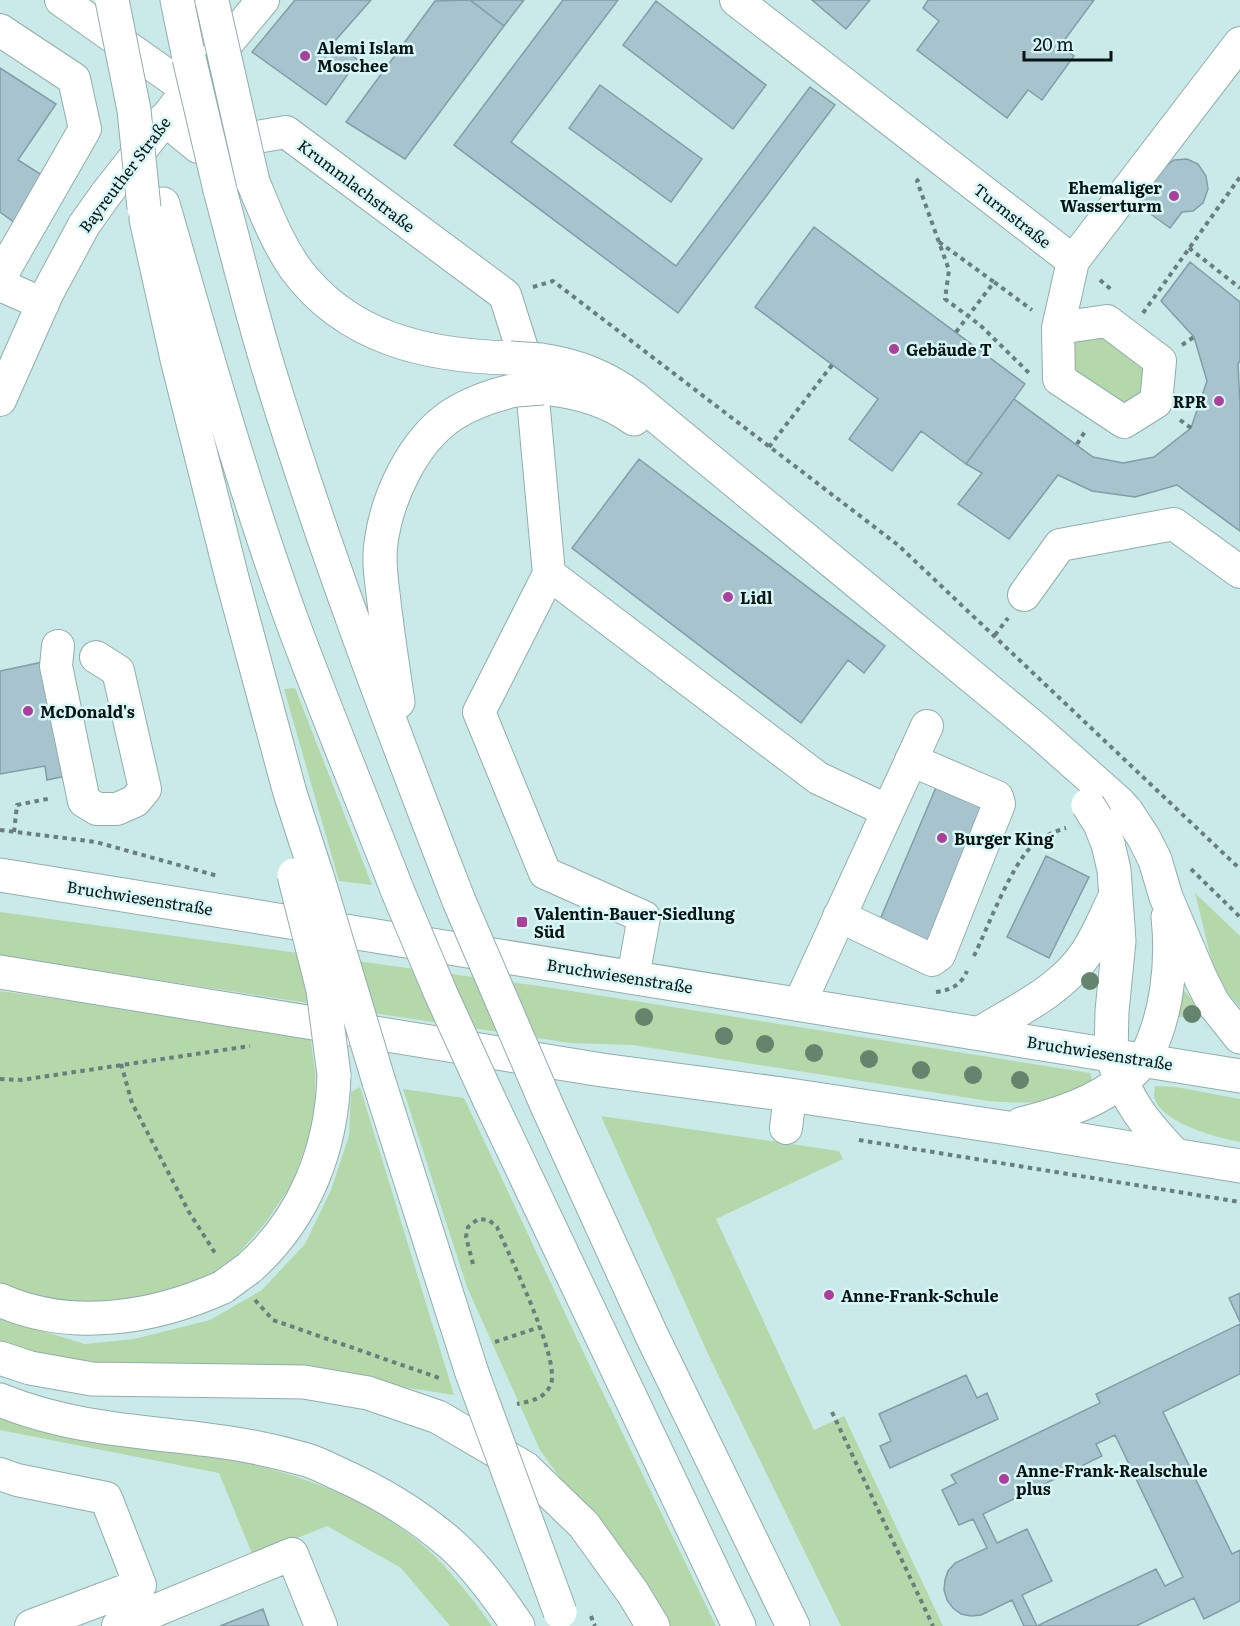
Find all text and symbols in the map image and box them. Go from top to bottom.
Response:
scale bar [1024,24,1111,62]
text: 20 m [1033,30,1074,57]
place label: Alemi Islam Moschee [317,35,414,77]
marker: Alemi Islam Moschee [298,49,312,63]
street label: Bayreuther Straße [72,111,176,237]
street label: Krummlachstraße [293,133,421,237]
place label: Ehemaliger Wasserturm [1060,175,1162,217]
street label: Turmstraße [969,177,1057,253]
marker: Ehemaliger Wasserturm [1167,189,1181,203]
place label: Gebäude T [906,337,992,361]
marker: Gebäude T [887,342,901,356]
place label: RPR [1173,389,1207,413]
marker: RPR [1212,394,1226,408]
place label: Lidl [740,585,773,609]
marker: Lidl [721,590,735,604]
place label: McDonald's [40,699,135,723]
marker: McDonald's [21,704,35,718]
place label: Burger King [954,826,1054,850]
marker: Burger King [935,831,949,845]
street label: Bruchwiesenstraße [65,874,215,920]
place label: Valentin-Bauer-Siedlung Süd [534,901,735,943]
marker: Valentin-Bauer-Siedlung Süd [515,915,529,929]
street label: Bruchwiesenstraße [545,952,695,998]
street label: Bruchwiesenstraße [1025,1029,1175,1075]
place label: Anne-Frank-Schule [841,1283,999,1307]
marker: Anne-Frank-Schule [822,1288,836,1302]
place label: Anne-Frank-Realschule plus [1016,1458,1208,1500]
marker: Anne-Frank-Realschule plus [997,1472,1011,1486]

